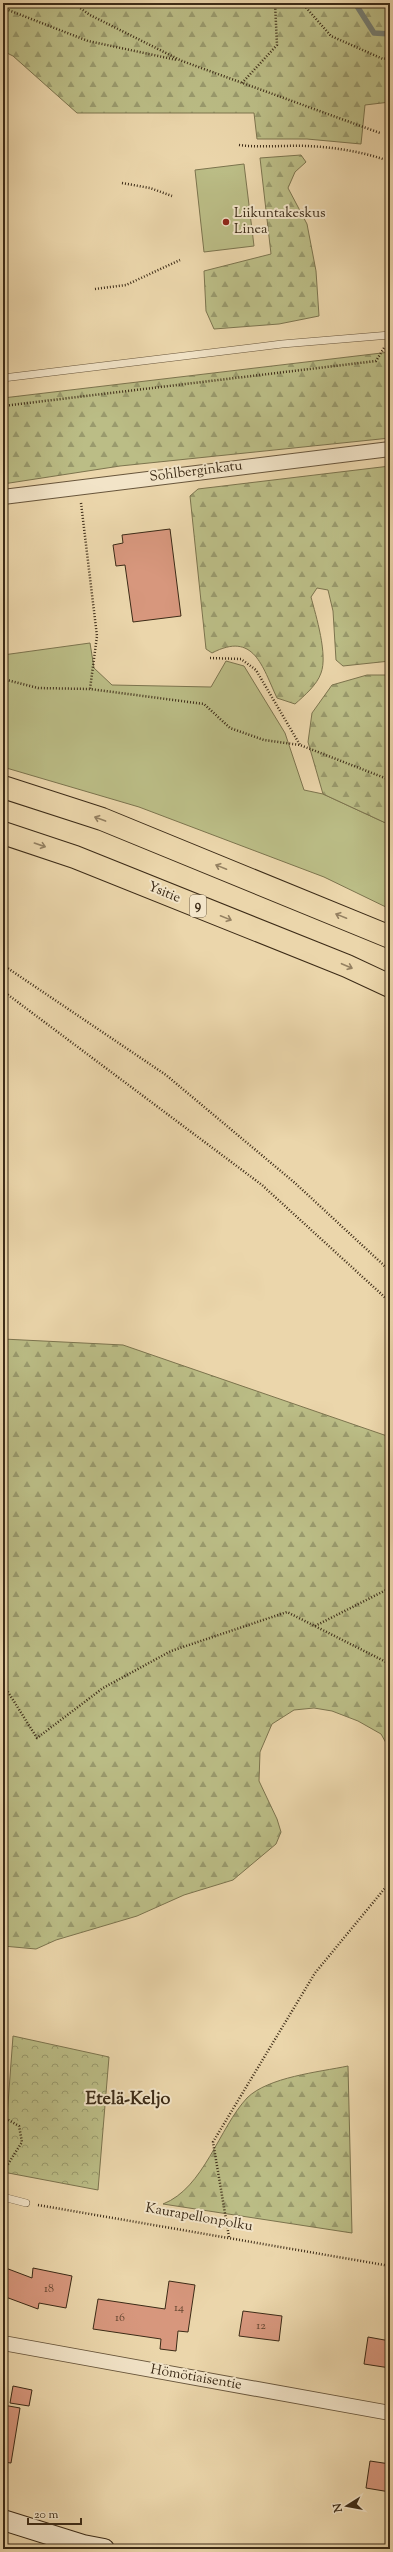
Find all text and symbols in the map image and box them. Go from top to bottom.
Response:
place label: Liikuntakeskus Linea [234,204,326,240]
marker: Liikuntakeskus Linea [221,217,231,227]
street label: Sohlberginkatu [148,456,244,488]
one-way arrow [95,814,107,822]
one-way arrow [33,842,46,849]
one-way arrow [215,863,227,871]
street label: Ysitie [145,877,183,909]
road number: 9 [190,895,206,917]
one-way arrow [336,912,348,920]
one-way arrow [220,914,232,922]
one-way arrow [340,963,352,971]
district label: Etelä-Keljo [86,2087,171,2113]
street label: Kaurapellonpolku [144,2199,254,2237]
house number: 18 [44,2280,54,2298]
house number: 14 [174,2299,184,2317]
house number: 16 [115,2309,125,2327]
house number: 12 [256,2317,266,2335]
street label: Hömötiaisentie [149,2360,243,2396]
north arrow [327,2486,367,2526]
scale bar [28,2500,81,2526]
text: N [329,2502,347,2515]
text: 20 m [34,2506,59,2524]

